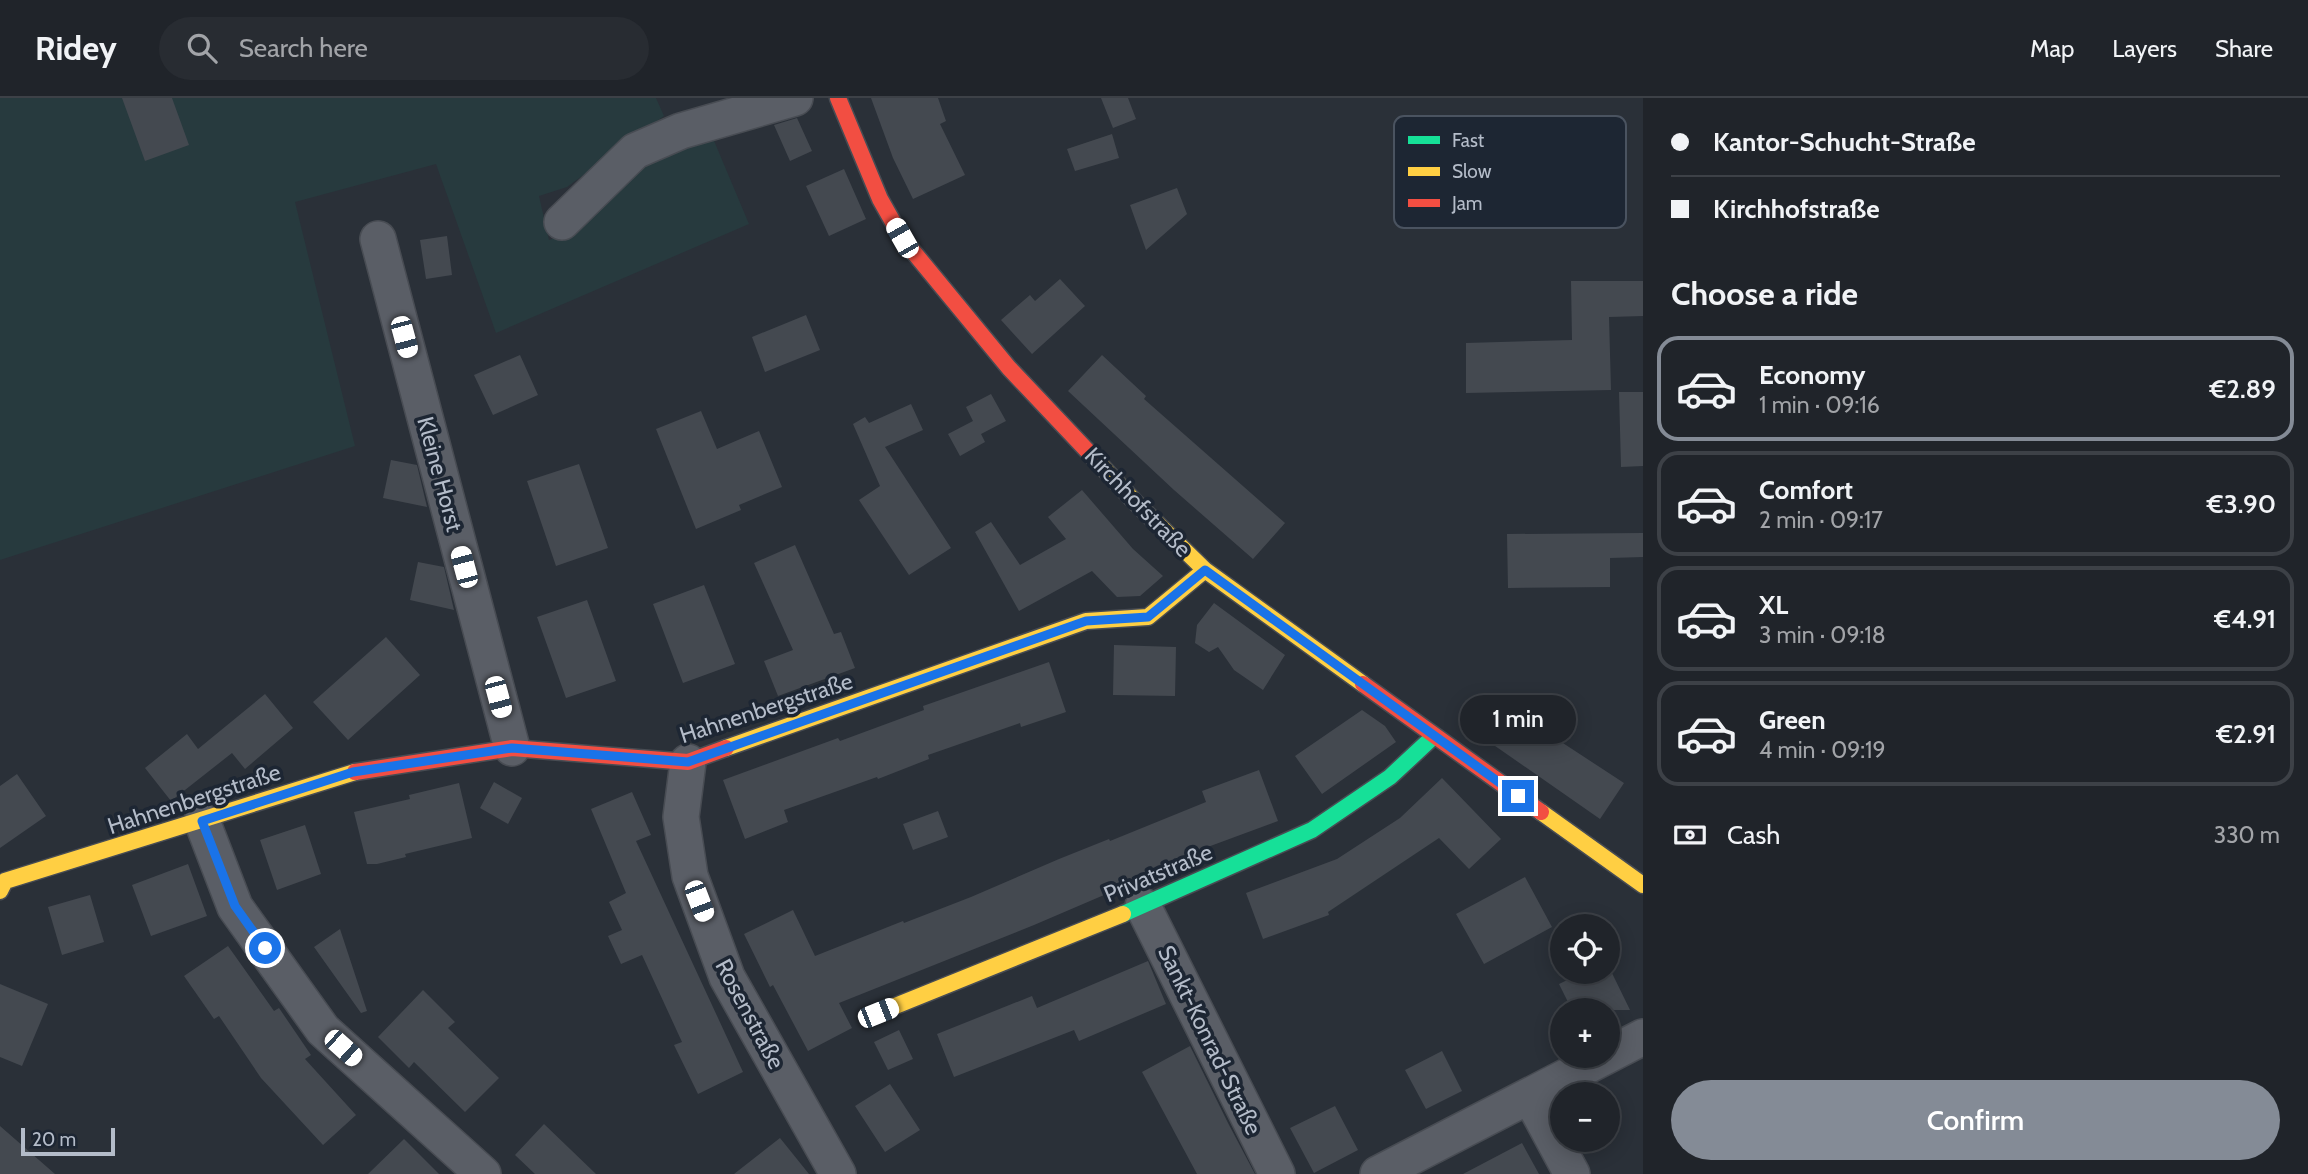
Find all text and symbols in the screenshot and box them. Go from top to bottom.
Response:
search box [159,17,649,80]
text: Ridey [35,28,117,68]
icon: search [183,29,221,67]
text: Search here [239,32,368,64]
text: Map [2030,34,2074,63]
text: Layers [2112,34,2177,63]
text: Share [2215,34,2273,63]
legend [1394,116,1626,228]
text: Kantor-Schucht-Straße [1713,126,1976,158]
text: Fast [1452,129,1485,152]
text: Slow [1452,160,1492,183]
text: Jam [1451,192,1482,215]
text: Kirchhofstraße [1713,193,1880,225]
car [883,215,922,261]
text: Choose a ride [1671,274,1858,313]
car [389,314,420,360]
icon: car [1675,357,1738,420]
text: Economy [1759,359,1865,391]
text: €2.89 [2209,373,2276,405]
text: 1 min · 09:16 [1759,391,1880,419]
street label: Kleine Horst [411,413,469,535]
street label: Kirchhofstraße [1079,441,1197,563]
icon: car [1675,472,1738,535]
text: Comfort [1759,474,1853,506]
text: €3.90 [2207,488,2276,520]
text: 2 min · 09:17 [1759,506,1883,534]
car [449,544,480,590]
icon: car [1675,587,1738,650]
text: XL [1759,589,1788,621]
text: €4.91 [2214,603,2276,635]
text: 3 min · 09:18 [1759,621,1886,649]
street label: Hahnenbergstraße [676,667,856,749]
car [483,674,514,720]
callout: 1 min [1460,694,1576,744]
icon: car [1675,702,1738,765]
text: Green [1759,704,1826,736]
text: 1 min [1492,705,1544,733]
text: €2.91 [2216,718,2276,750]
text: 4 min · 09:19 [1759,736,1886,764]
street label: Hahnenbergstraße [104,758,284,840]
route end [1502,780,1534,812]
icon: cash [1671,816,1709,854]
text: Cash [1727,819,1780,851]
text: 330 m [2214,821,2280,849]
street label: Privatstraße [1100,838,1217,908]
car [682,878,717,924]
map controls [1550,914,1620,1152]
button: locate [1550,914,1620,984]
route start [249,932,281,964]
street label: Sankt-Konrad-Straße [1152,941,1268,1139]
street label: Rosenstraße [709,954,791,1074]
car [855,995,902,1031]
button: + [1550,998,1620,1068]
car [321,1026,366,1070]
button: Confirm [1671,1080,2280,1160]
button: − [1550,1082,1620,1152]
scale bar [21,1125,116,1157]
text: 20 m [32,1128,76,1151]

